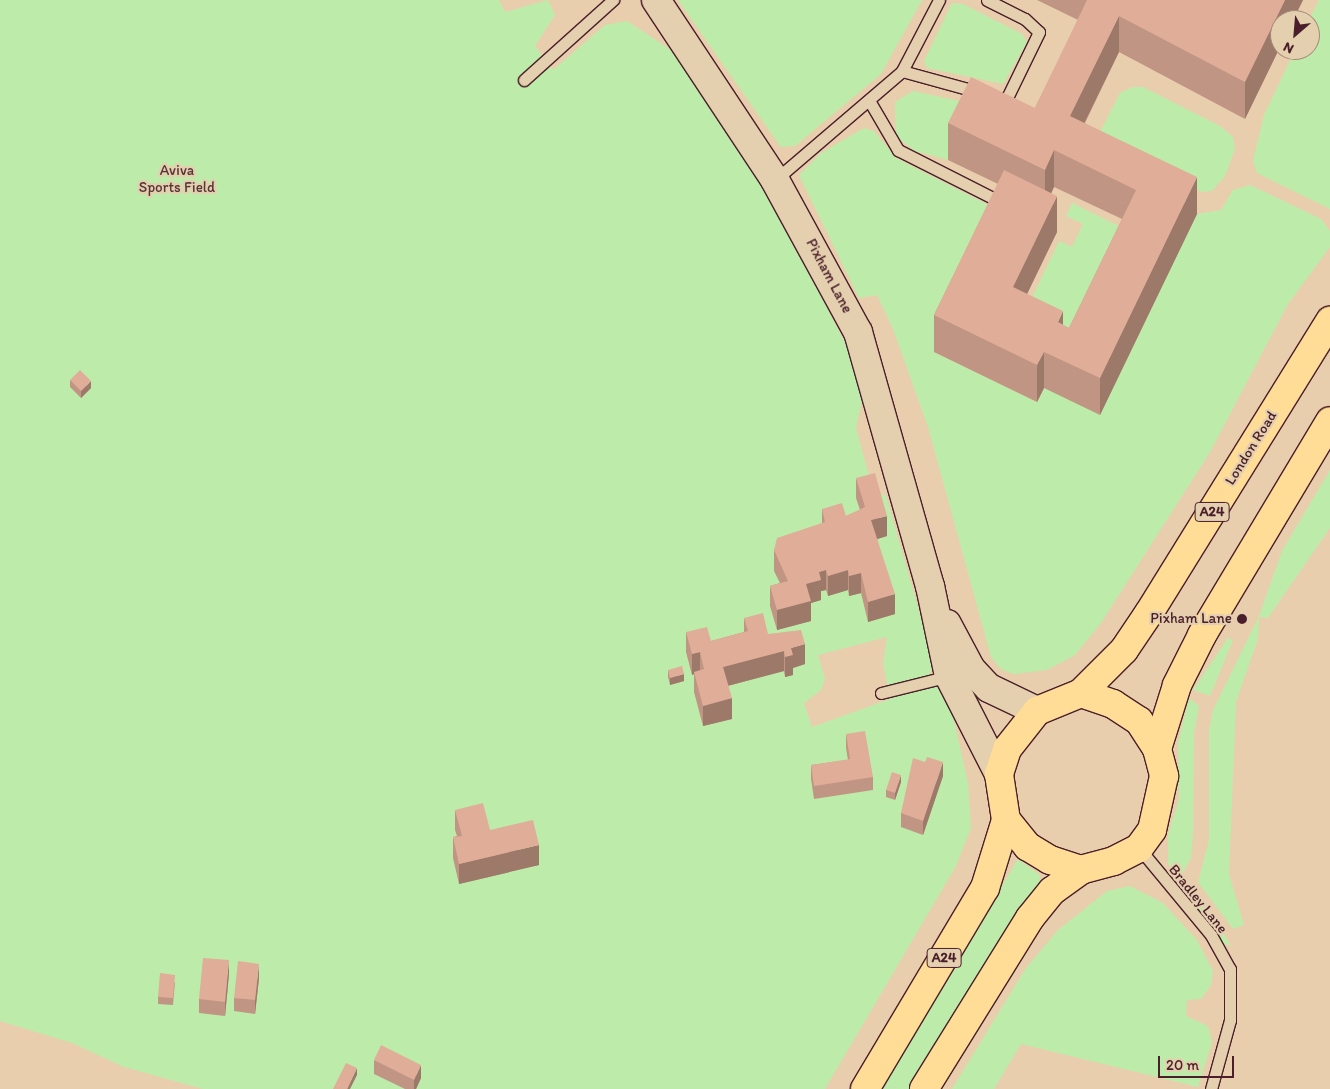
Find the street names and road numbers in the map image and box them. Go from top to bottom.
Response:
street label: Pixham Lane [802,236,856,316]
street label: London Road [1221,408,1281,488]
road number: A24 [1194,501,1230,524]
street label: Bradley Lane [1164,861,1232,937]
road number: A24 [926,946,962,970]

